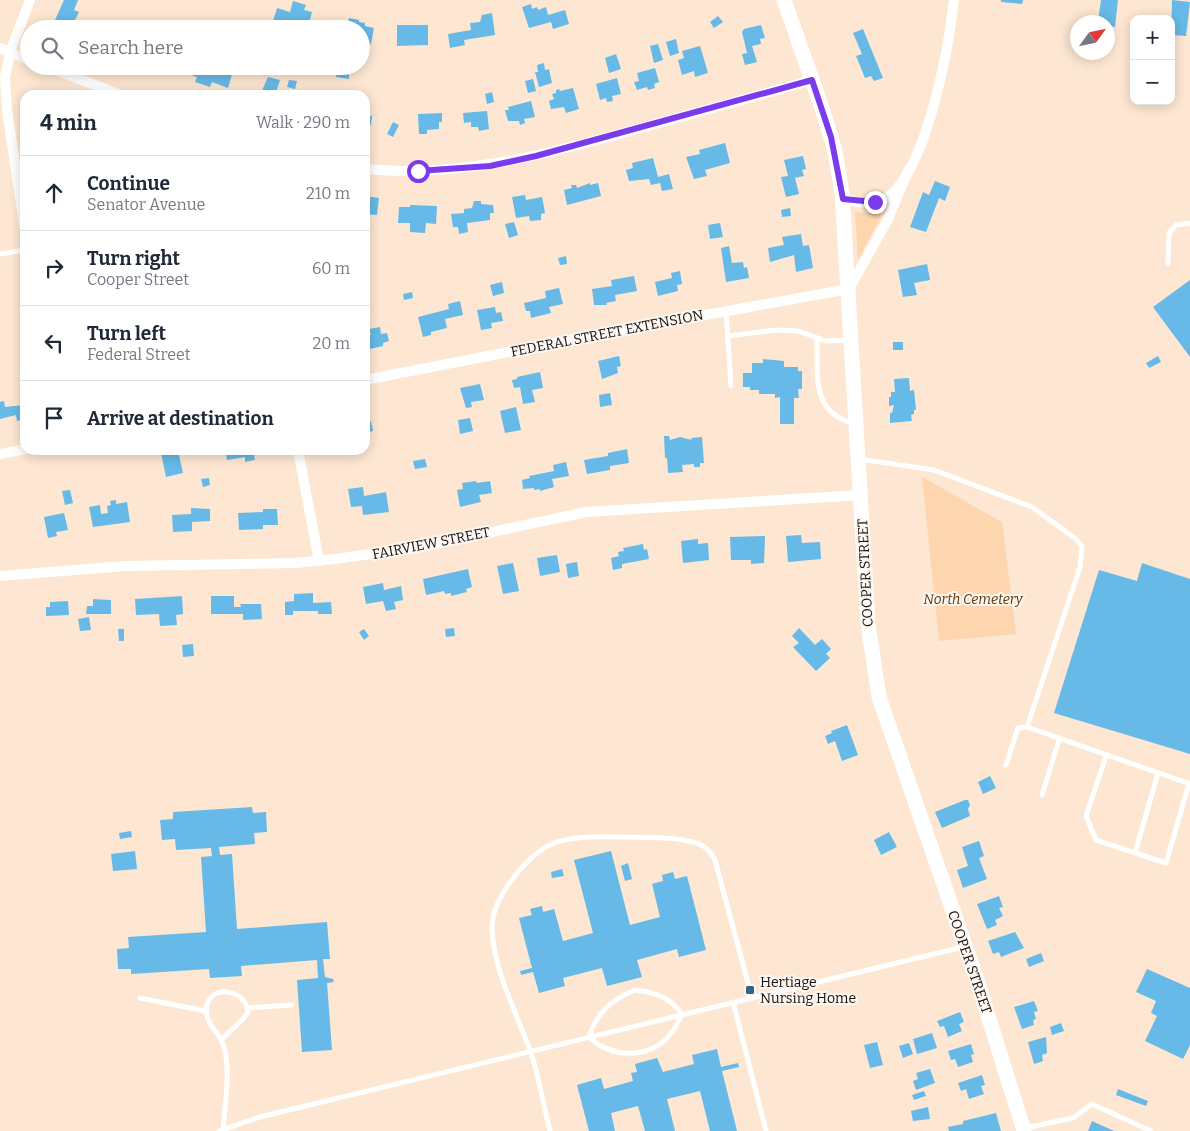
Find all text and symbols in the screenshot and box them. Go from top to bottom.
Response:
north arrow [1070,15,1115,60]
map controls [1130,15,1175,105]
button: + [1130,15,1175,60]
search box [20,20,370,75]
icon: search [38,34,66,62]
text: Search here [78,36,183,59]
button: − [1130,60,1175,105]
text: 4 min [40,110,97,136]
text: Walk · 290 m [256,113,350,132]
route start [407,160,430,183]
text: Continue [87,172,170,195]
icon: ahead [40,179,68,207]
text: 210 m [306,184,350,203]
route end [864,191,887,214]
text: Senator Avenue [87,195,205,214]
text: Turn right [87,247,180,270]
icon: right [40,254,68,282]
text: 60 m [312,259,350,278]
text: Cooper Street [87,270,189,289]
street label: FEDERAL STREET EXTENSION [509,306,705,361]
text: Turn left [87,322,166,345]
icon: left [40,329,68,357]
text: 20 m [313,334,350,353]
text: Federal Street [87,345,191,364]
icon: arrive [40,404,68,432]
text: Arrive at destination [87,407,274,430]
street label: COOPER STREET [854,518,877,627]
street label: FAIRVIEW STREET [371,524,491,563]
park label: North Cemetery [923,591,1024,608]
street label: COOPER STREET [944,908,995,1016]
place label: Hertiage Nursing Home [760,974,856,1007]
marker: Hertiage Nursing Home [744,984,756,996]

